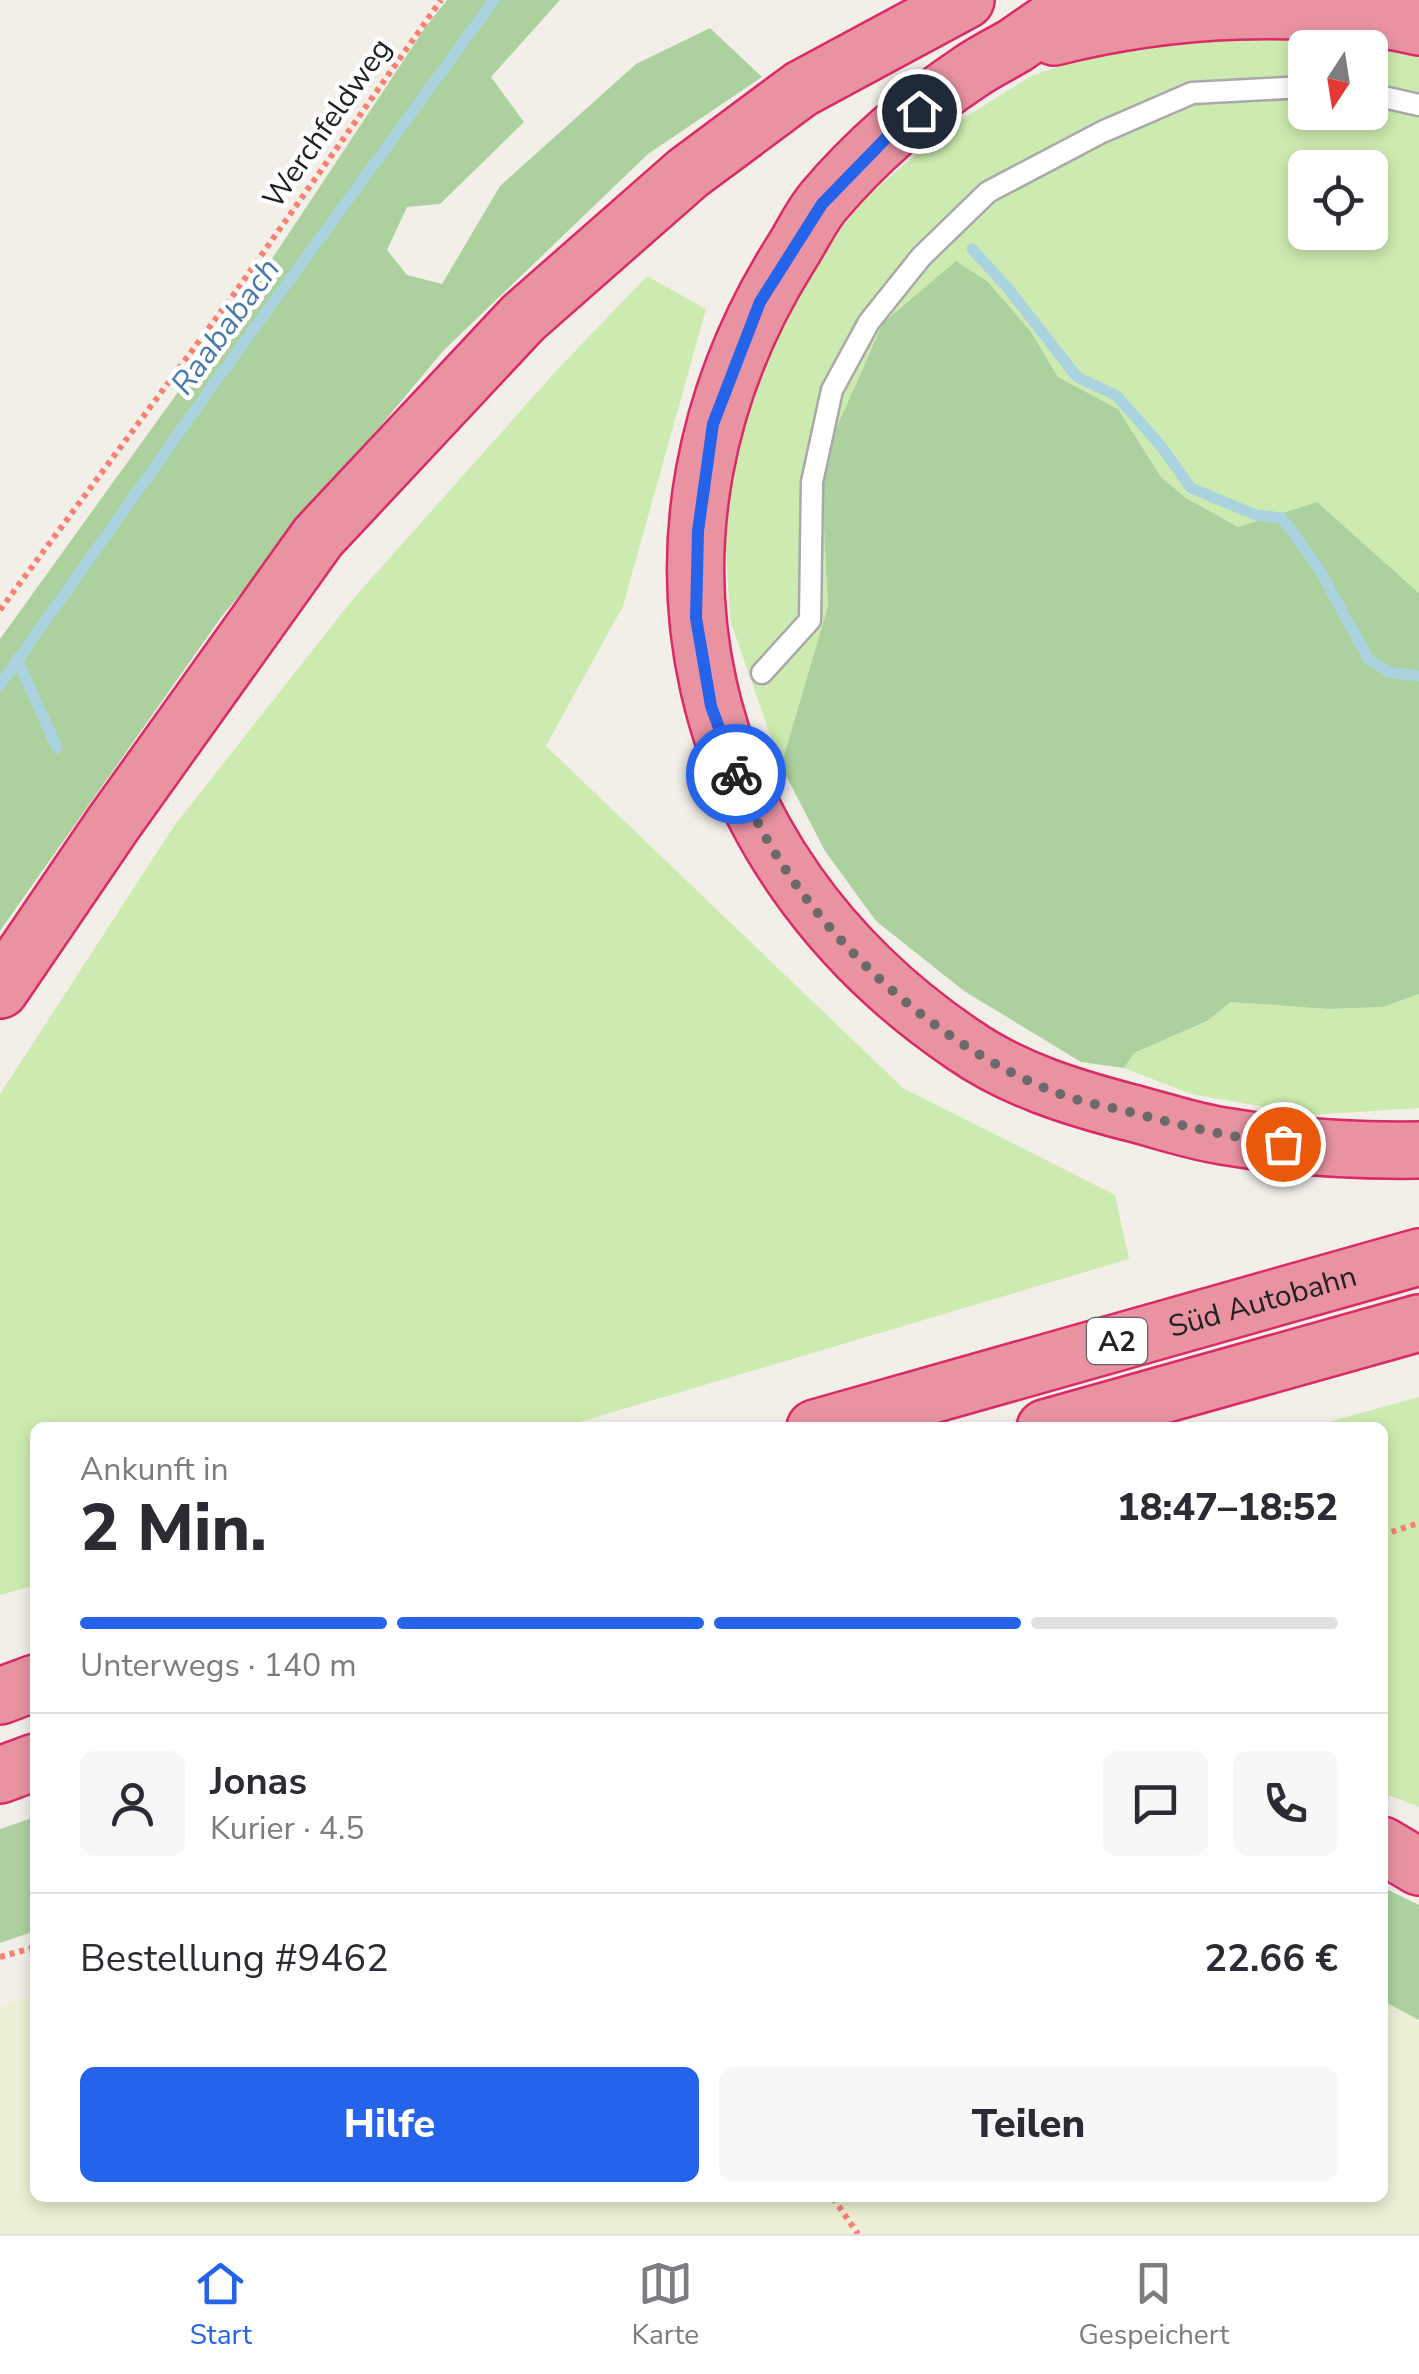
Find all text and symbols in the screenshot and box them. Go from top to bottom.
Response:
street label: Werchfeldweg [254,30,401,217]
north arrow [1288,30,1388,130]
map controls [1288,30,1388,250]
pin [877,69,962,154]
icon: home [892,84,947,139]
button: locate [1288,150,1388,250]
water label: Raababach [161,249,290,403]
courier [686,724,786,824]
icon: bike [709,747,764,802]
pin [1241,1102,1326,1187]
icon: bag [1256,1117,1311,1172]
street label: Süd Autobahn [1164,1256,1361,1348]
road number: A2 [1087,1318,1147,1364]
text: Ankunft in [80,1448,229,1491]
text: 18:47–18:52 [1117,1482,1338,1533]
text: 2 Min. [80,1484,267,1573]
text: Unterwegs · 140 m [80,1644,357,1687]
button: person [80,1751,185,1856]
button: chat [1103,1751,1208,1856]
button: phone [1233,1751,1338,1856]
text: Jonas [210,1756,307,1807]
text: Kurier · 4.5 [210,1807,364,1850]
text: Bestellung #9462 [80,1933,389,1984]
text: 22.66 € [1204,1933,1338,1984]
button: Hilfe [80,2067,699,2182]
button: Teilen [719,2067,1338,2182]
tab: Start [190,2256,252,2354]
tab: Karte [631,2256,699,2354]
tab: Gespeichert [1079,2256,1229,2354]

